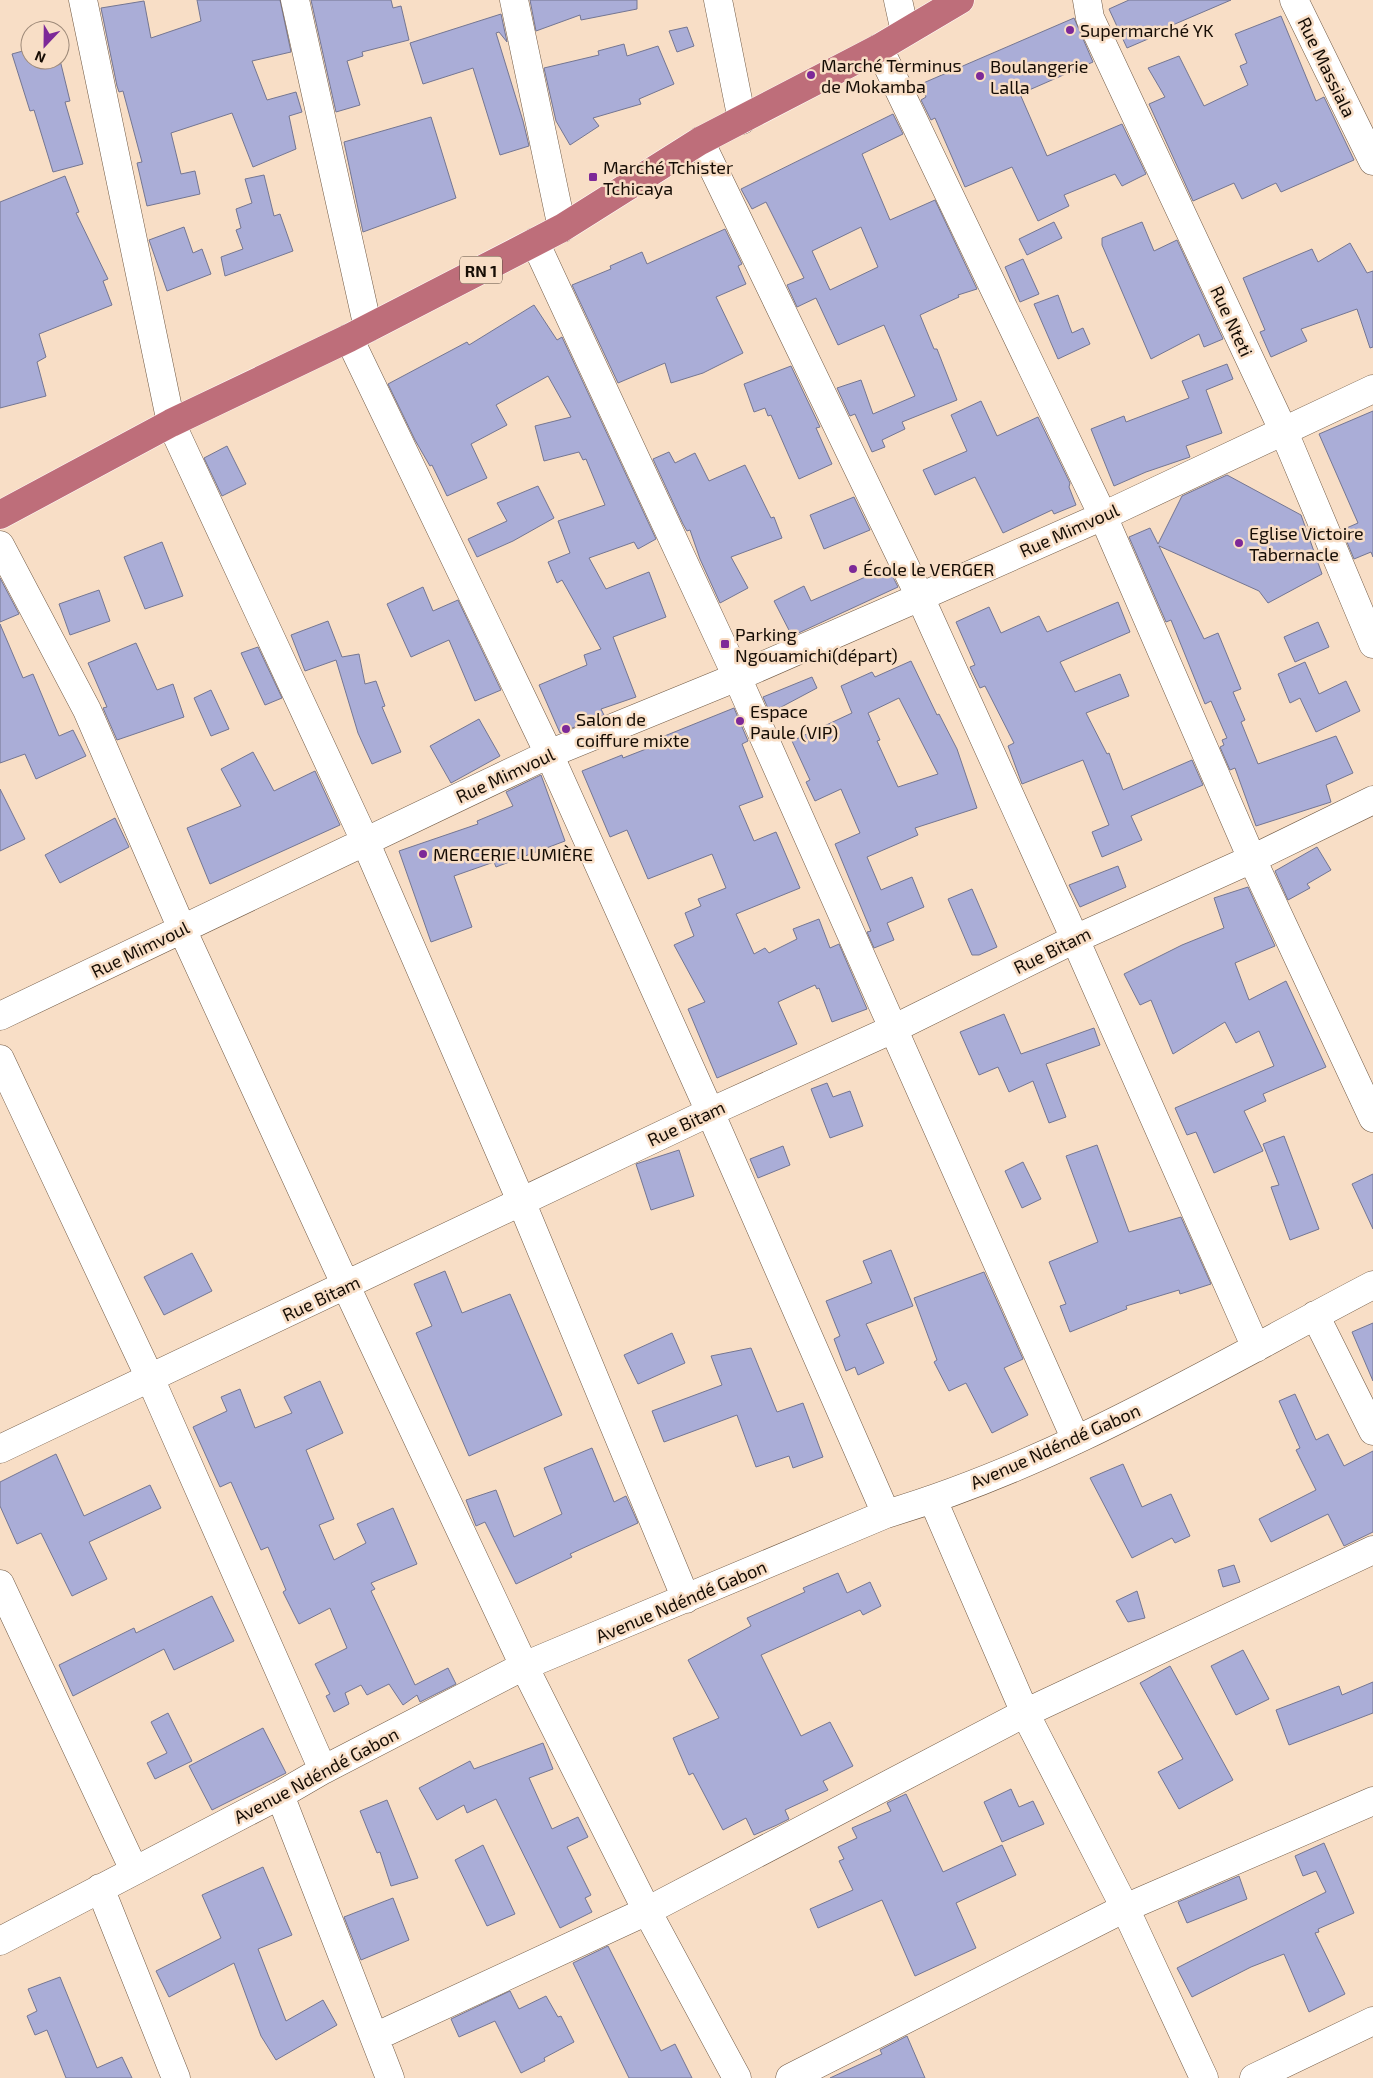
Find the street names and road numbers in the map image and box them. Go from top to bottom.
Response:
street label: Rue Massiala [1293,13,1361,121]
road number: RN 1 [460,256,502,284]
street label: Rue Nteti [1206,282,1258,360]
street label: Rue Mimvoul [1016,498,1123,562]
street label: Rue Mimvoul [452,742,558,807]
street label: Rue Mimvoul [87,916,193,982]
street label: Rue Bitam [1010,922,1094,978]
street label: Rue Bitam [644,1095,728,1151]
street label: Rue Bitam [279,1270,363,1326]
street label: Avenue Ndéndé Gabon [967,1399,1143,1493]
street label: Avenue Ndéndé Gabon [592,1555,770,1647]
street label: Avenue Ndéndé Gabon [230,1722,402,1828]

